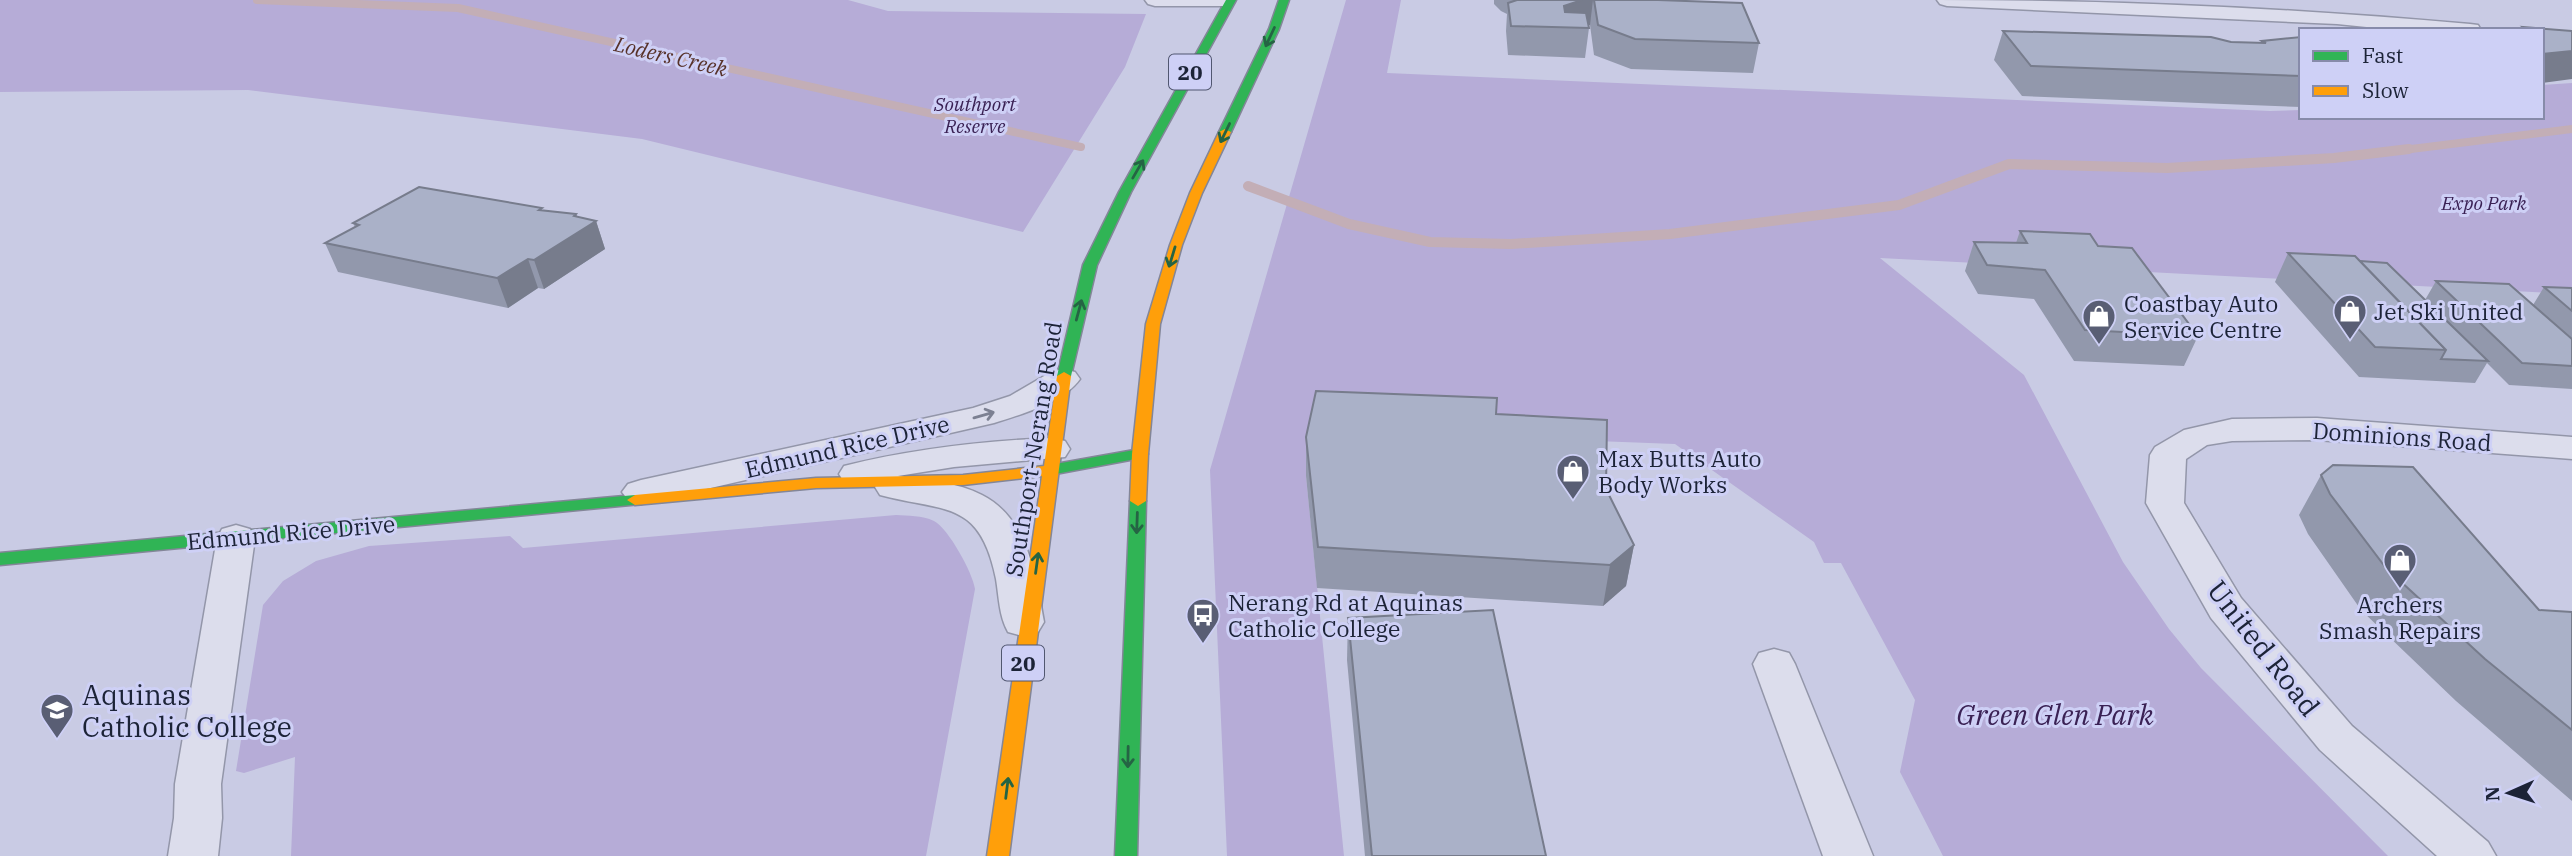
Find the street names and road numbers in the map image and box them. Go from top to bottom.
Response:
road number: 20 [1169,55,1211,90]
street label: Southport-Nerang Road [998,319,1068,579]
street label: Edmund Rice Drive [742,408,952,484]
street label: Dominions Road [2311,415,2493,457]
street label: Edmund Rice Drive [186,508,396,556]
street label: United Road [2199,572,2329,724]
road number: 20 [1002,646,1044,680]

